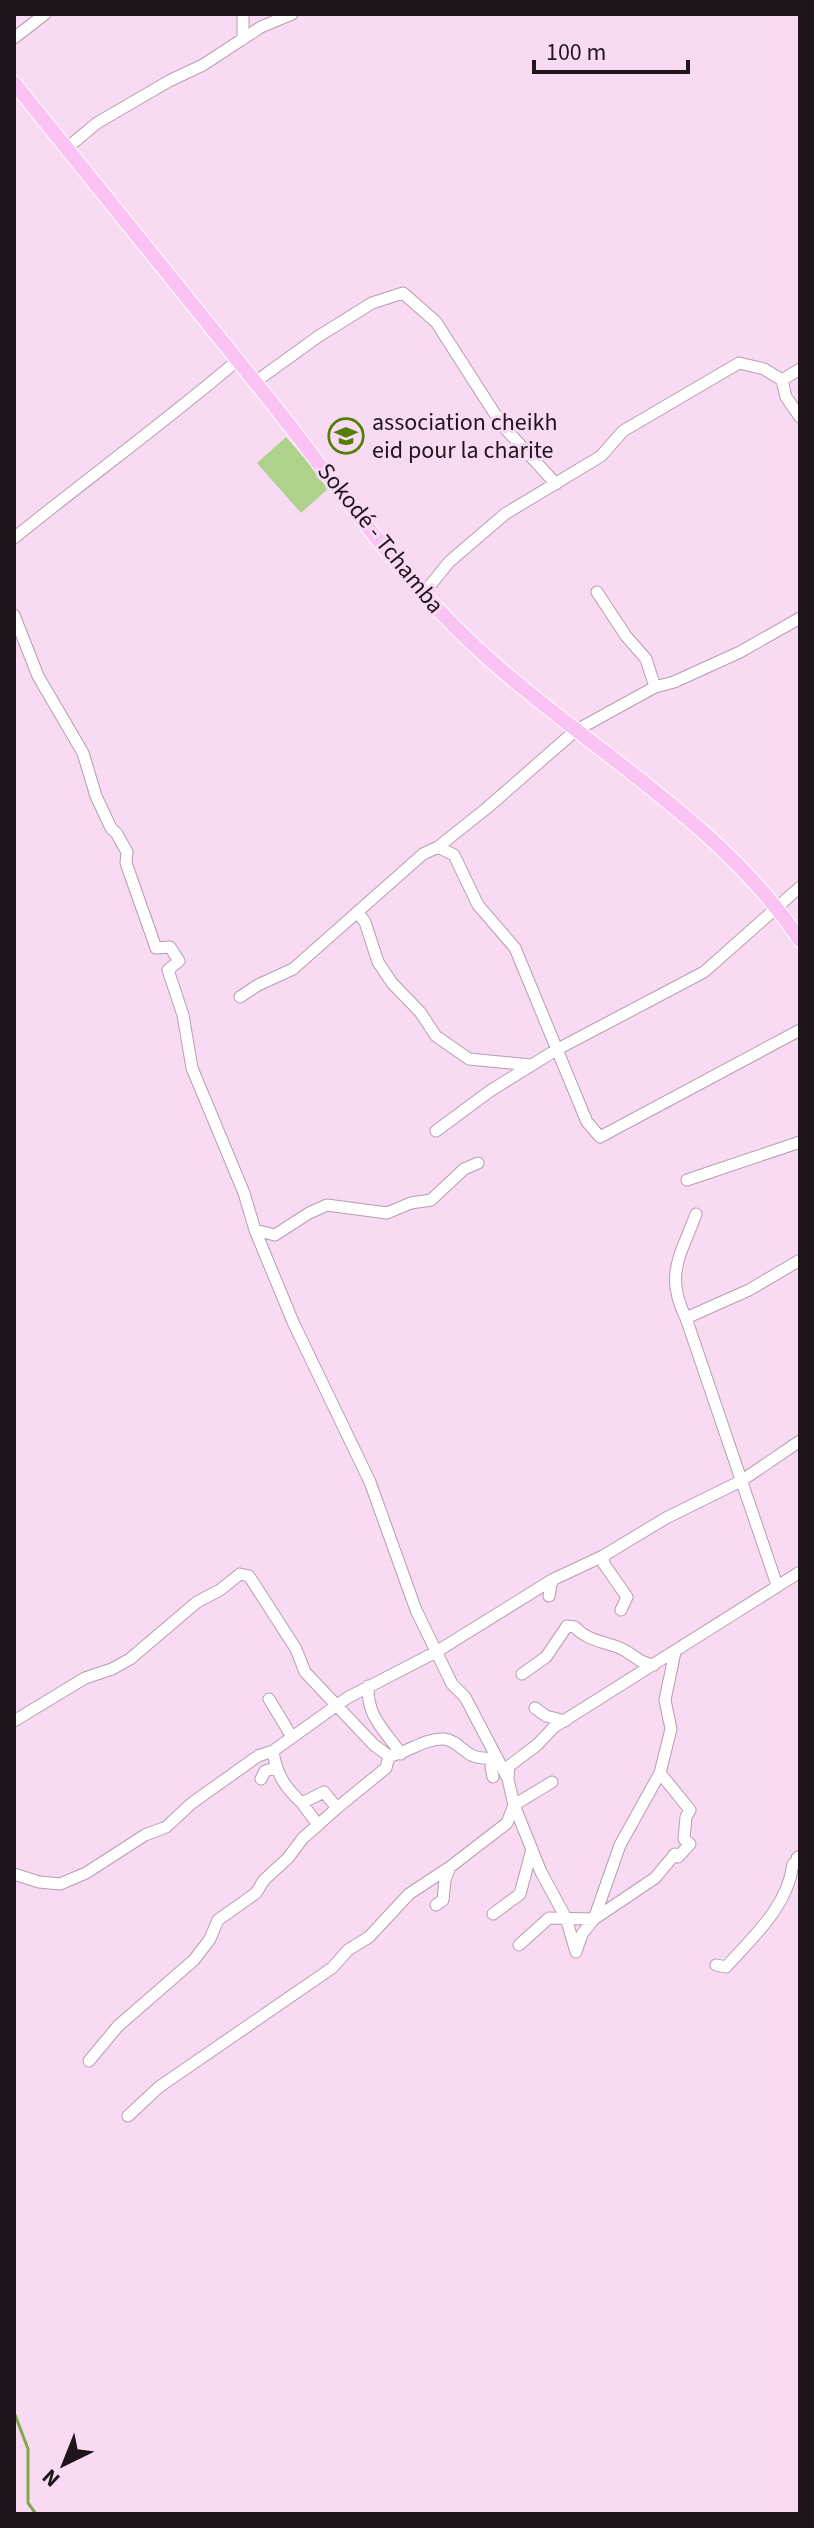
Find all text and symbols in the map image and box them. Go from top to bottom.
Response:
scale bar [534,24,688,74]
text: 100 m [546,35,606,70]
place label: association cheikh eid pour la charite [372,405,558,468]
school or university icon: association cheikh eid pour la charite [327,417,365,455]
street label: Sokodé - Tchamba [309,455,452,621]
north arrow [24,2424,104,2504]
text: N [35,2461,67,2495]

